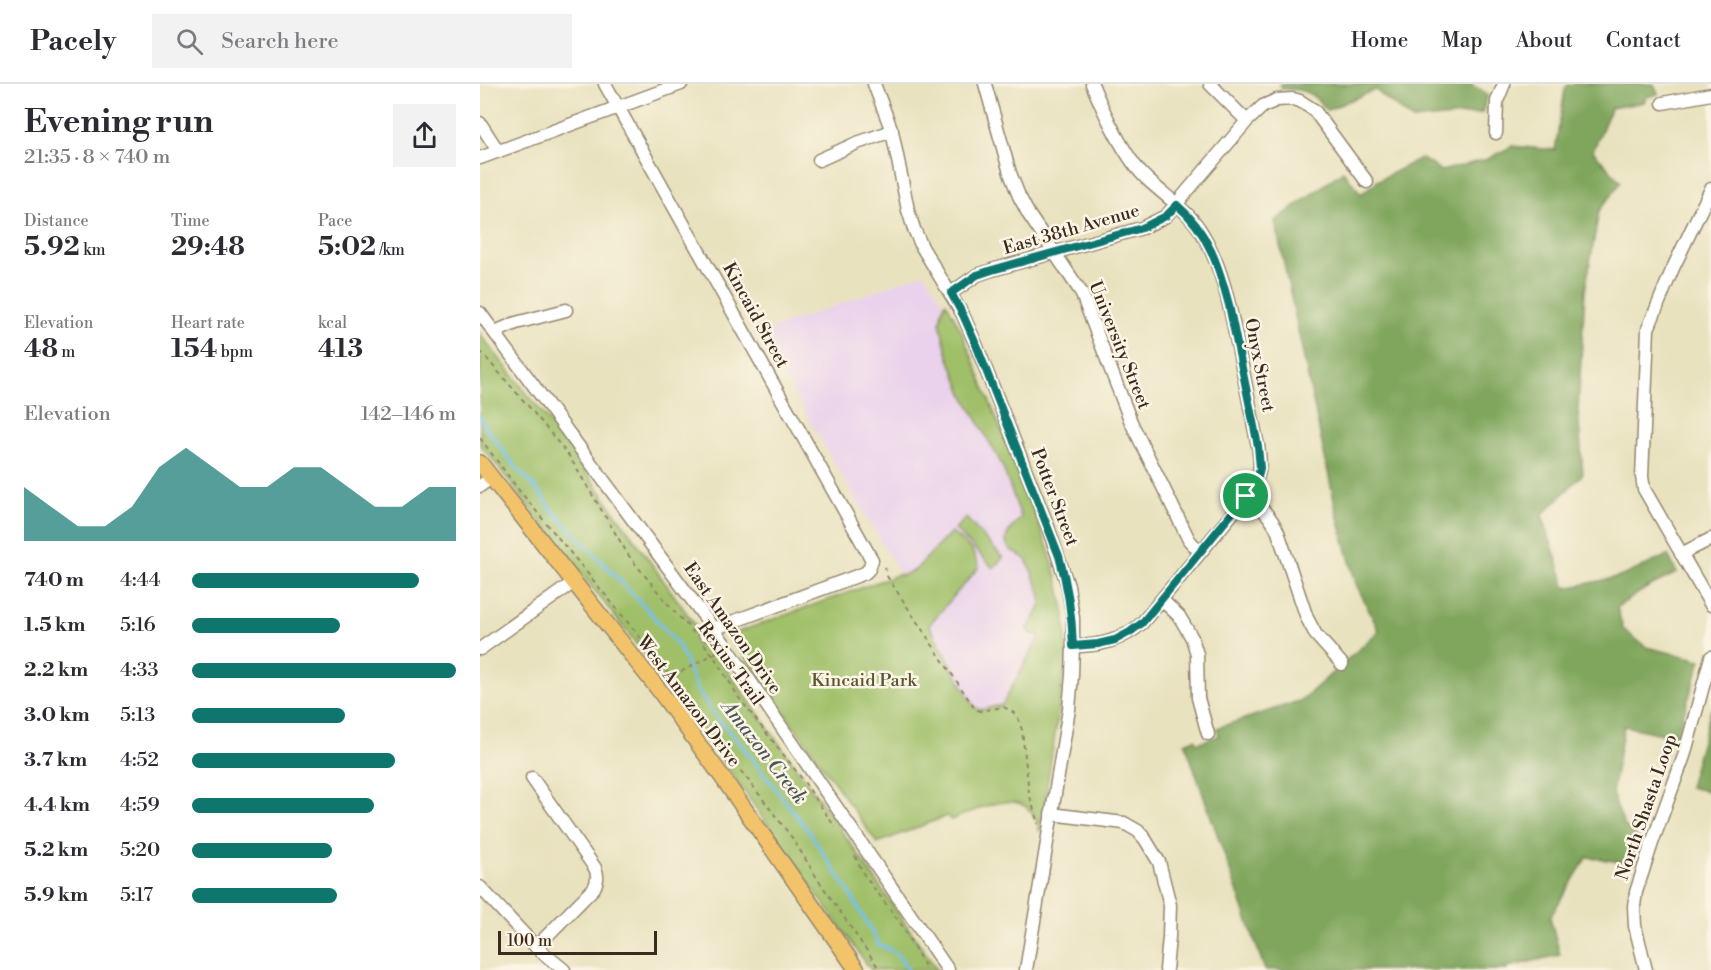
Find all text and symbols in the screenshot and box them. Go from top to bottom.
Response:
search box [152,14,572,68]
text: Pacely [30,24,116,59]
icon: search [173,25,206,58]
text: Search here [221,28,339,55]
text: Home [1351,28,1408,54]
text: Map [1441,28,1483,54]
text: About [1516,28,1573,54]
text: Contact [1606,28,1681,54]
text: Evening run [24,102,213,143]
button: share [393,104,456,167]
text: 21:35 · 8 × 740 m [24,145,170,170]
street label: East 38th Avenue [1000,199,1142,260]
text: Distance [24,211,89,231]
text: Time [171,211,210,231]
text: Pace [318,211,352,231]
text: 5.92 [24,231,80,263]
text: 29:48 [171,231,245,263]
text: 5:02 [318,231,376,263]
text: km [80,240,106,260]
text: /km [376,240,405,260]
street label: Kincaid Street [717,259,794,372]
street label: University Street [1083,278,1156,413]
text: Elevation [24,313,93,333]
text: Heart rate [171,313,245,333]
text: kcal [318,313,347,333]
street label: Onyx Street [1239,316,1280,415]
text: 48 [24,333,58,365]
text: 154 [171,333,217,365]
text: 413 [318,333,363,365]
text: m [58,342,75,362]
text: bpm [217,342,253,362]
text: Elevation [24,402,111,427]
text: 142–146 m [361,402,456,427]
street label: Potter Street [1025,445,1084,550]
pin [1220,470,1271,521]
icon: arrive [1229,479,1262,512]
street label: East Amazon Drive [678,558,787,699]
text: 740 m [24,568,84,593]
text: 4:44 [120,568,161,593]
text: 1.5 km [24,613,85,638]
text: 5:16 [120,613,156,638]
street label: Rexius Trail [692,617,769,710]
street label: West Amazon Drive [631,630,746,772]
text: 2.2 km [24,658,88,683]
text: 4:33 [120,658,159,683]
park label: Kincaid Park [811,669,918,692]
water label: Amazon Creek [714,694,812,810]
text: 3.0 km [24,703,90,728]
text: 5:13 [120,703,155,728]
street label: North Shasta Loop [1611,731,1682,883]
text: 3.7 km [24,748,87,773]
text: 4:52 [120,748,159,773]
text: 4.4 km [24,793,90,818]
text: 4:59 [120,793,160,818]
text: 5.2 km [24,838,88,863]
text: 5:20 [120,838,160,863]
text: 5.9 km [24,883,88,908]
text: 5:17 [120,883,153,908]
scale bar [498,928,657,956]
text: 100 m [507,931,552,951]

